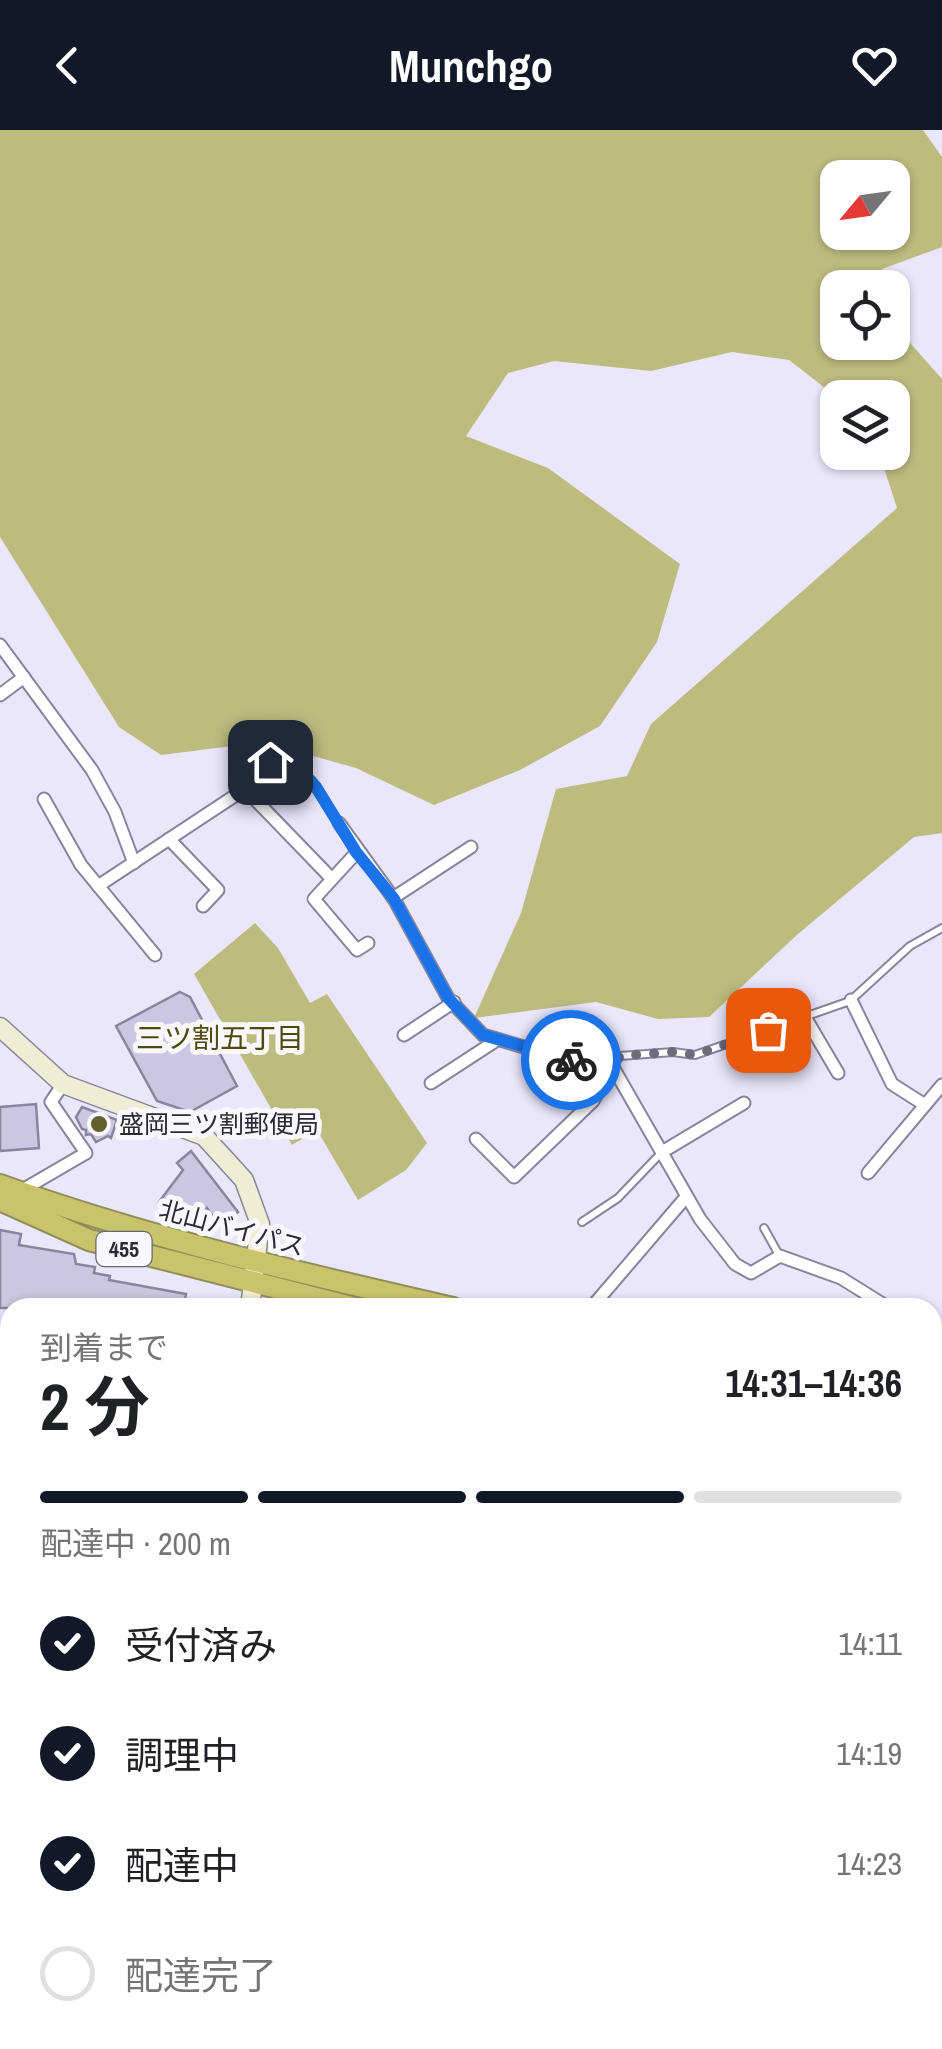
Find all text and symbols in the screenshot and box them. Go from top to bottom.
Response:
text: Munchgo [389,35,553,96]
icon: back [40,38,95,93]
icon: heart [847,38,902,93]
north arrow [820,160,910,250]
map controls [820,160,910,470]
button: locate [820,270,910,360]
button: layers [820,380,910,470]
pin [228,720,313,805]
icon: home [243,735,298,790]
pin [726,988,811,1073]
icon: bag [741,1003,796,1058]
courier [521,1010,621,1110]
district label: 三ツ割五丁目 [136,1019,304,1057]
icon: bike [544,1033,599,1088]
place label: 盛岡三ツ割郵便局 [119,1107,319,1141]
marker: 盛岡三ツ割郵便局 [88,1113,110,1135]
street label: 北山バイパス [155,1192,309,1264]
road number: 455 [96,1232,152,1266]
text: 到着まで [40,1326,168,1369]
text: 14:31–14:36 [725,1358,902,1409]
text: 2 分 [40,1363,149,1450]
text: 配達中 · 200 m [40,1522,231,1565]
icon: check [40,1616,95,1671]
text: 受付済み [125,1620,277,1671]
text: 14:11 [838,1622,902,1665]
icon: check [40,1726,95,1781]
text: 調理中 [125,1730,239,1781]
text: 14:19 [836,1732,902,1775]
icon: check [40,1836,95,1891]
text: 配達中 [125,1840,239,1891]
text: 14:23 [836,1842,902,1885]
text: 配達完了 [125,1950,277,2001]

